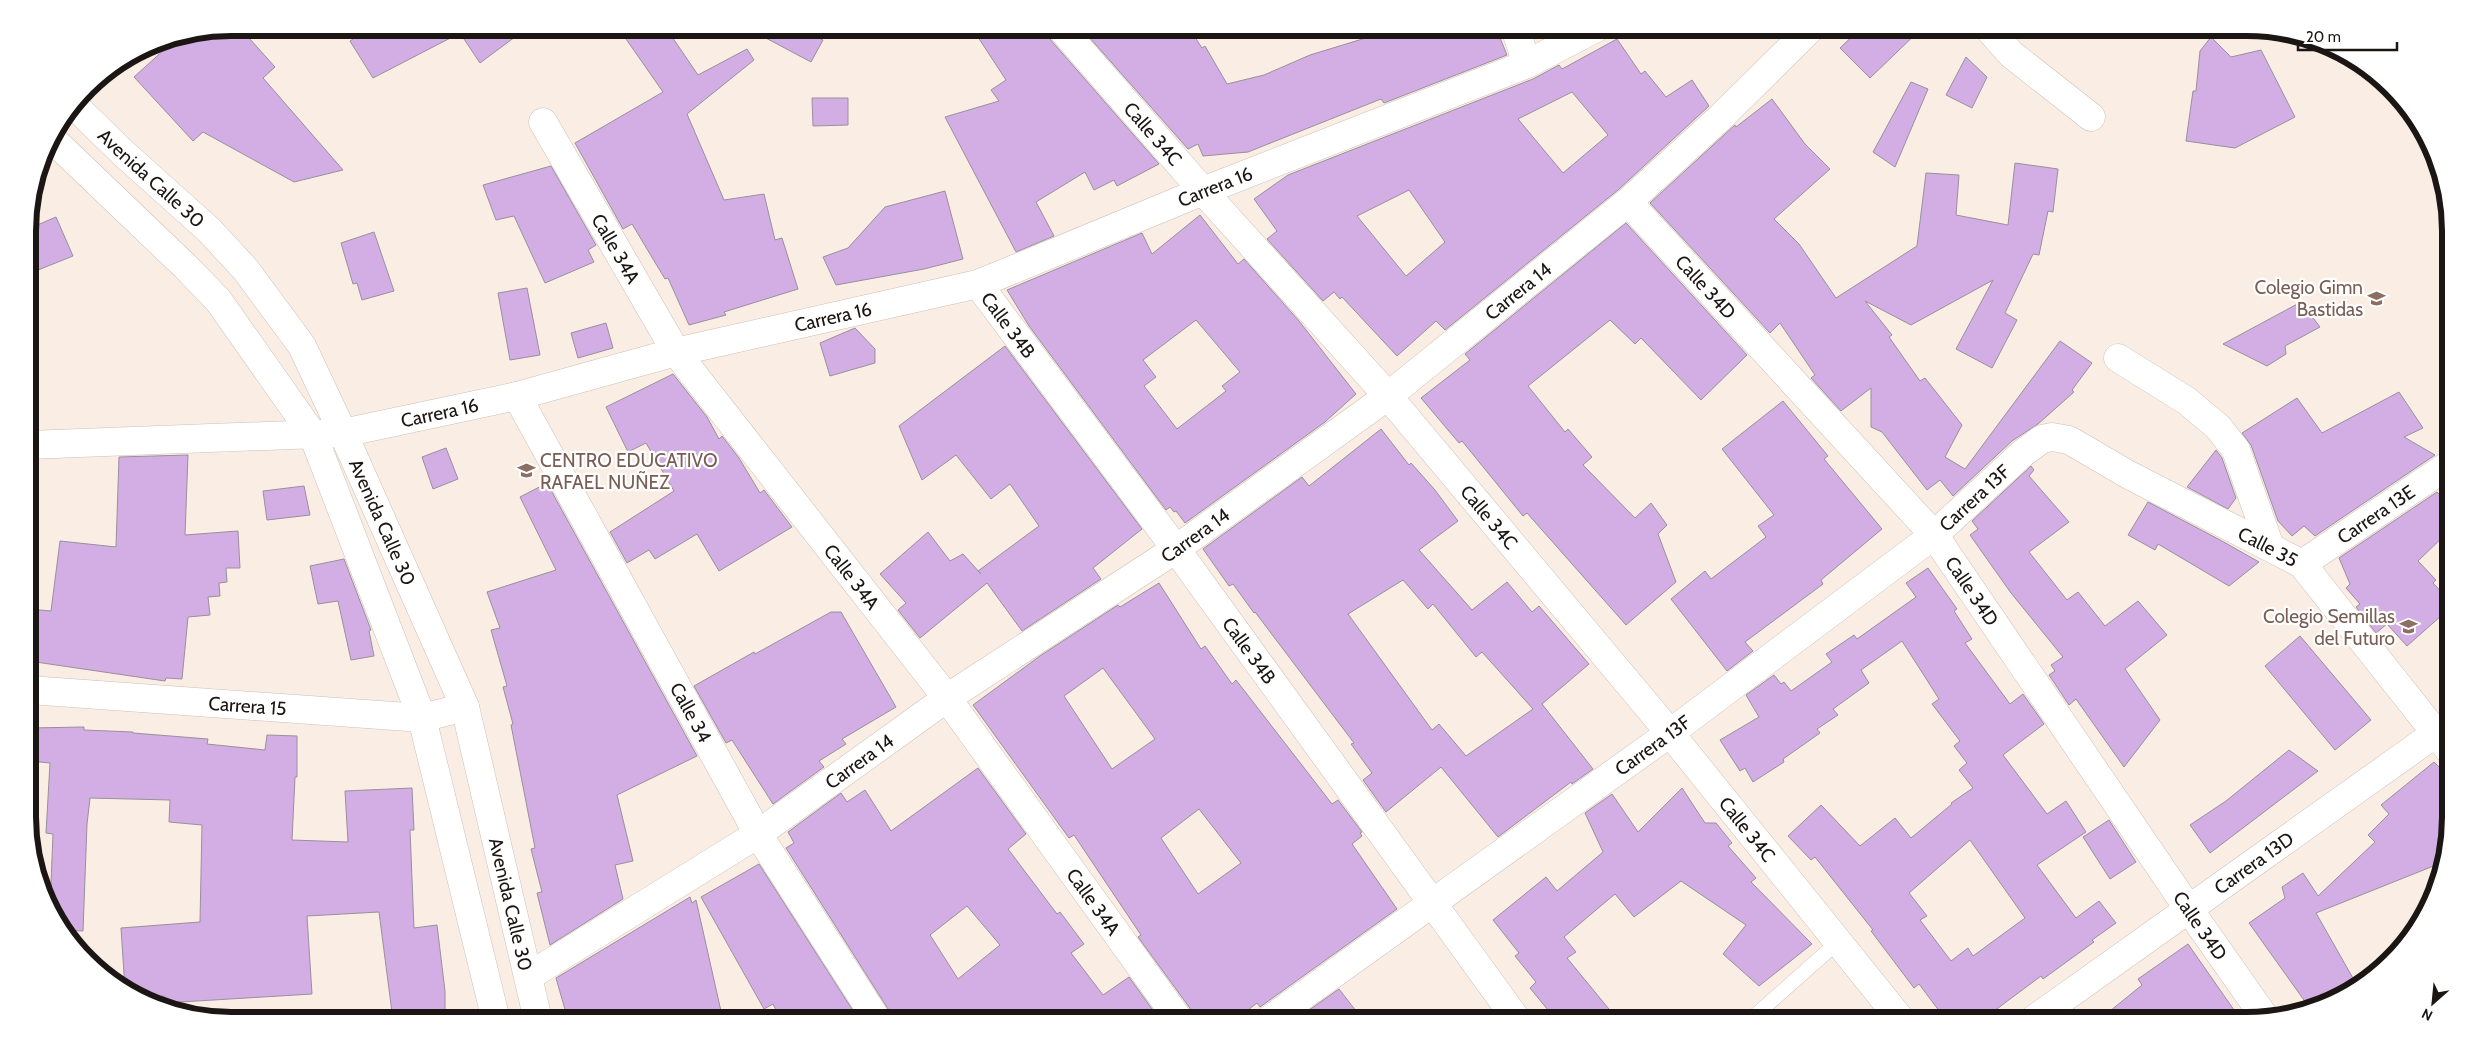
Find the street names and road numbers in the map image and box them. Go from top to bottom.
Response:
street label: Calle 34C [1119,97,1187,170]
street label: Avenida Calle 30 [93,124,209,232]
street label: Carrera 16 [1174,161,1256,212]
street label: Calle 34A [587,209,645,288]
street label: Calle 34D [1671,250,1741,324]
street label: Carrera 14 [1480,257,1556,325]
street label: Calle 34B [976,287,1041,362]
street label: Carrera 16 [792,297,874,337]
street label: Carrera 16 [399,393,480,432]
street label: Avenida Calle 30 [344,455,421,589]
street label: Carrera 13F [1934,459,2015,536]
street label: Calle 34C [1456,480,1523,554]
street label: Carrera 13E [2333,480,2419,549]
street label: Carrera 14 [1156,503,1234,567]
street label: Calle 35 [2234,522,2302,571]
street label: Calle 34A [819,539,885,614]
street label: Calle 34D [1940,552,2004,630]
street label: Calle 34B [1218,613,1281,688]
street label: Calle 34 [665,678,717,746]
street label: Carrera 15 [208,691,287,720]
street label: Carrera 13F [1610,710,1695,780]
street label: Carrera 14 [820,729,898,794]
street label: Calle 34C [1714,792,1780,866]
street label: Carrera 13D [2210,827,2298,899]
street label: Avenida Calle 30 [484,835,538,973]
street label: Calle 34A [1062,864,1126,940]
street label: Calle 34D [2168,887,2233,965]

